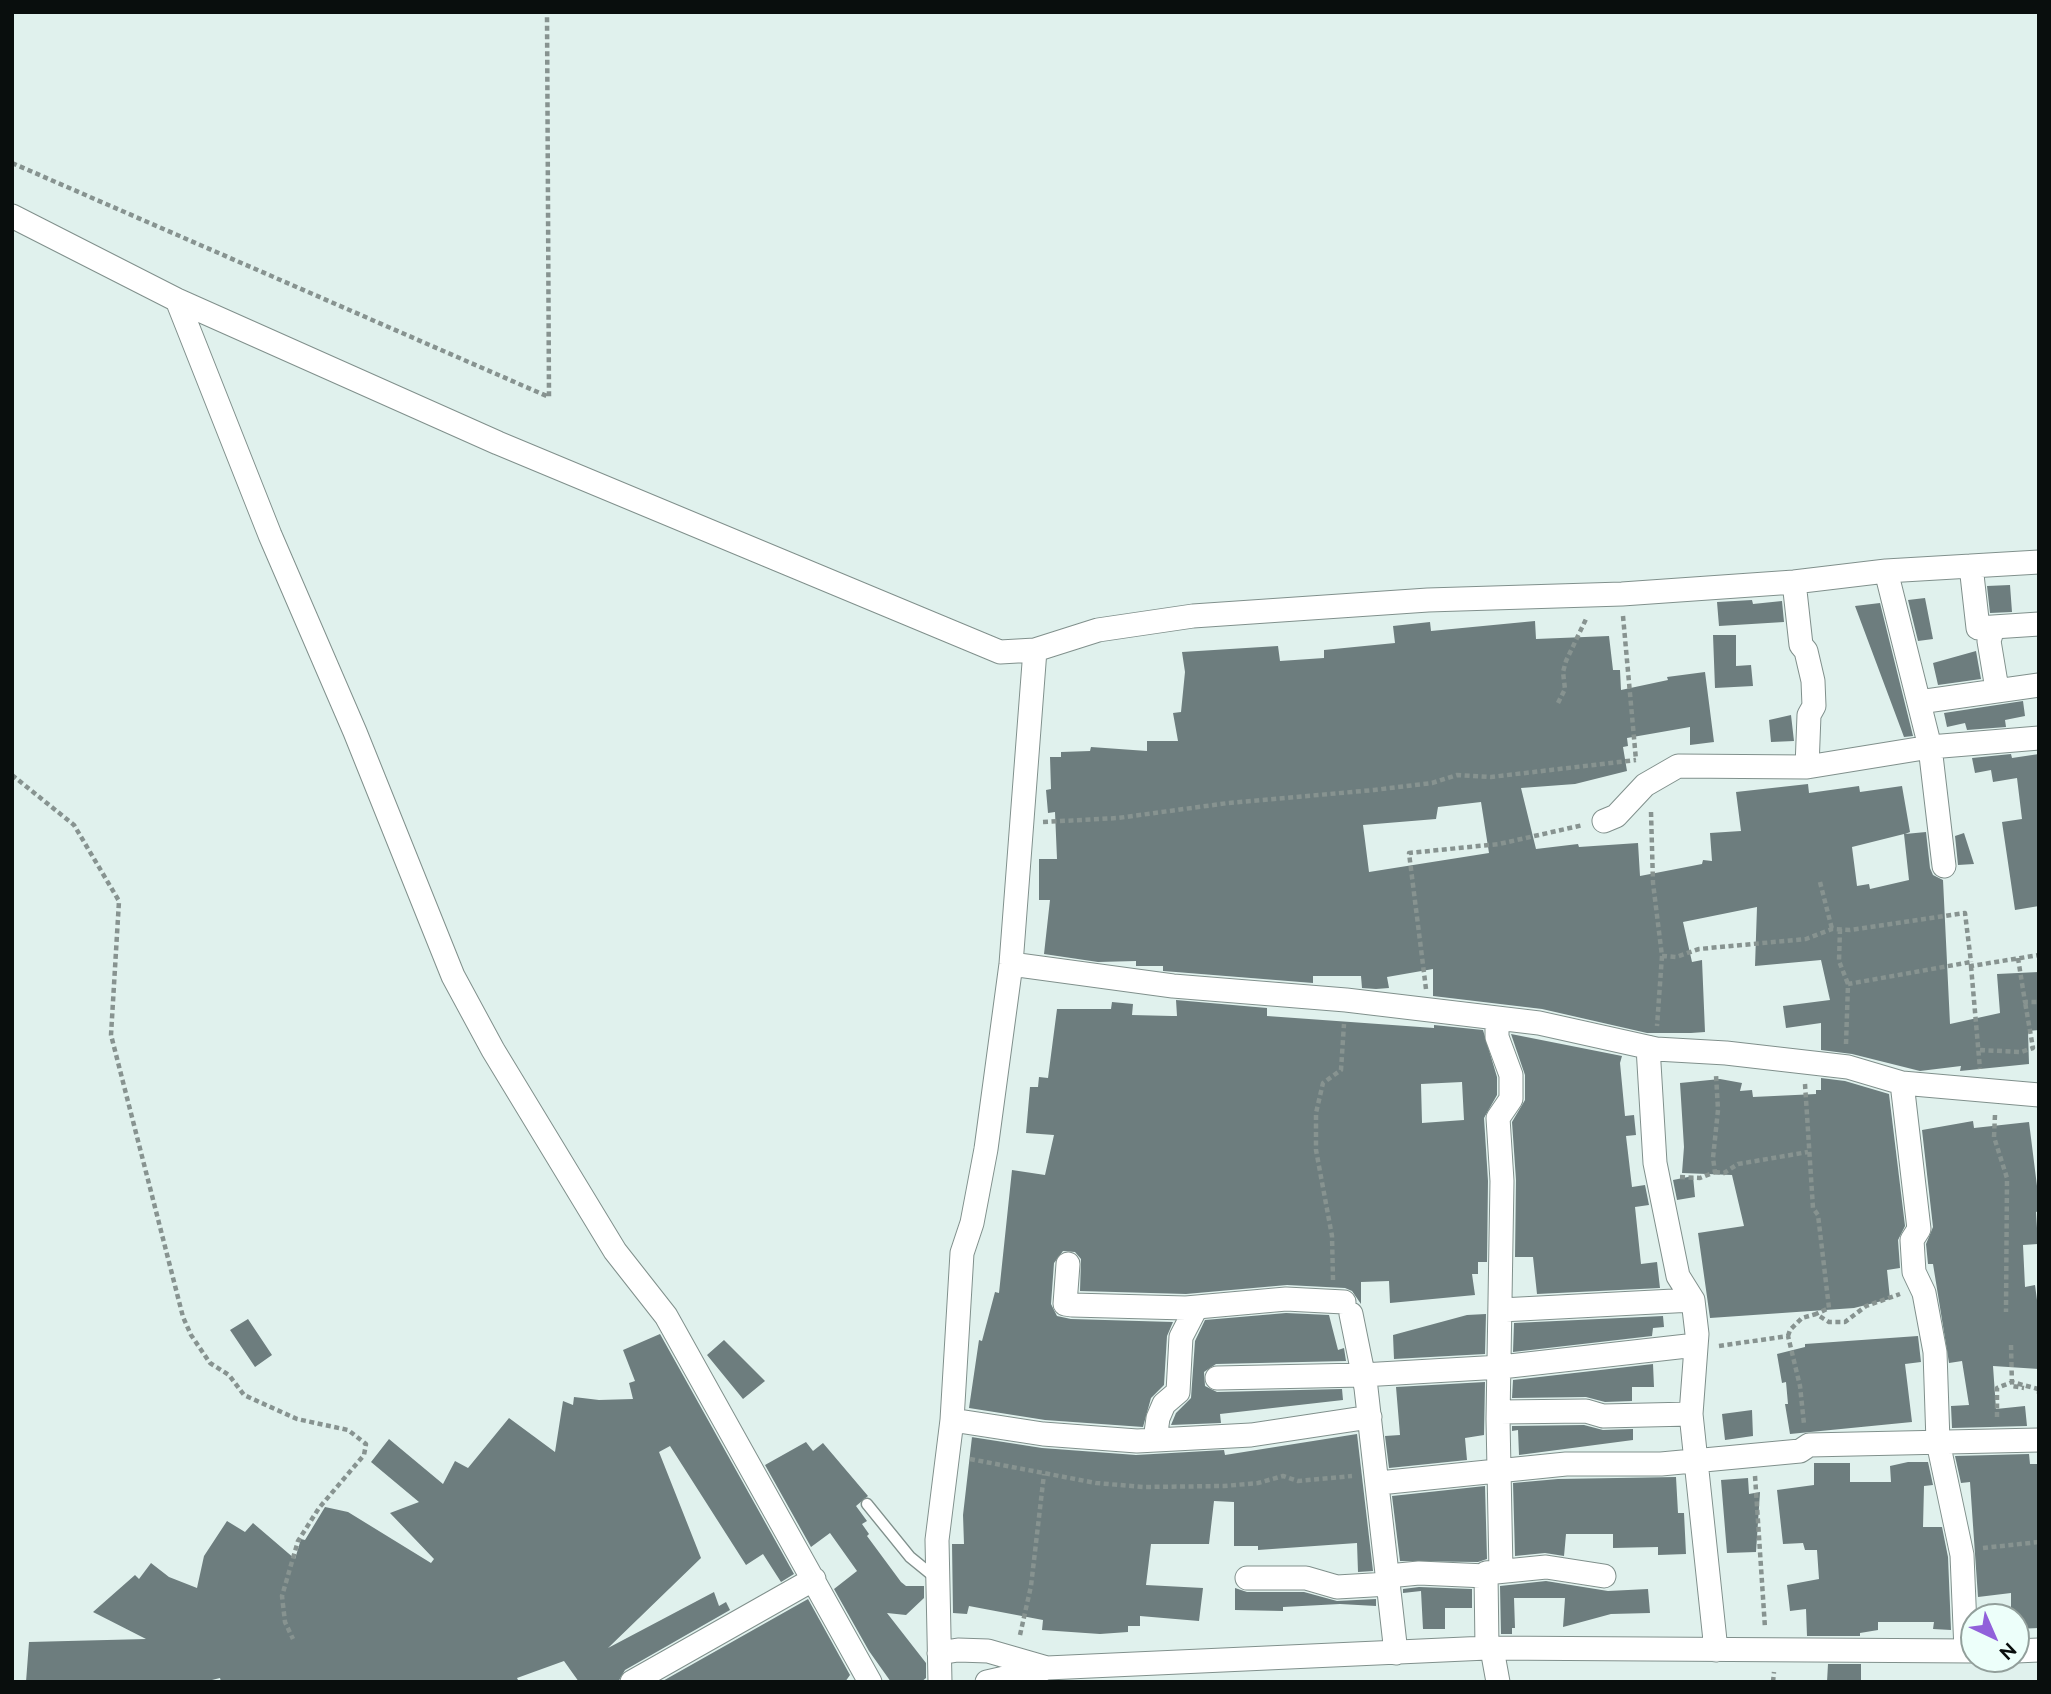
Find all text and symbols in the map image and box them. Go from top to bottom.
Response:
north arrow [1960,1603,2030,1673]
text: N [1995,1639,2021,1665]

